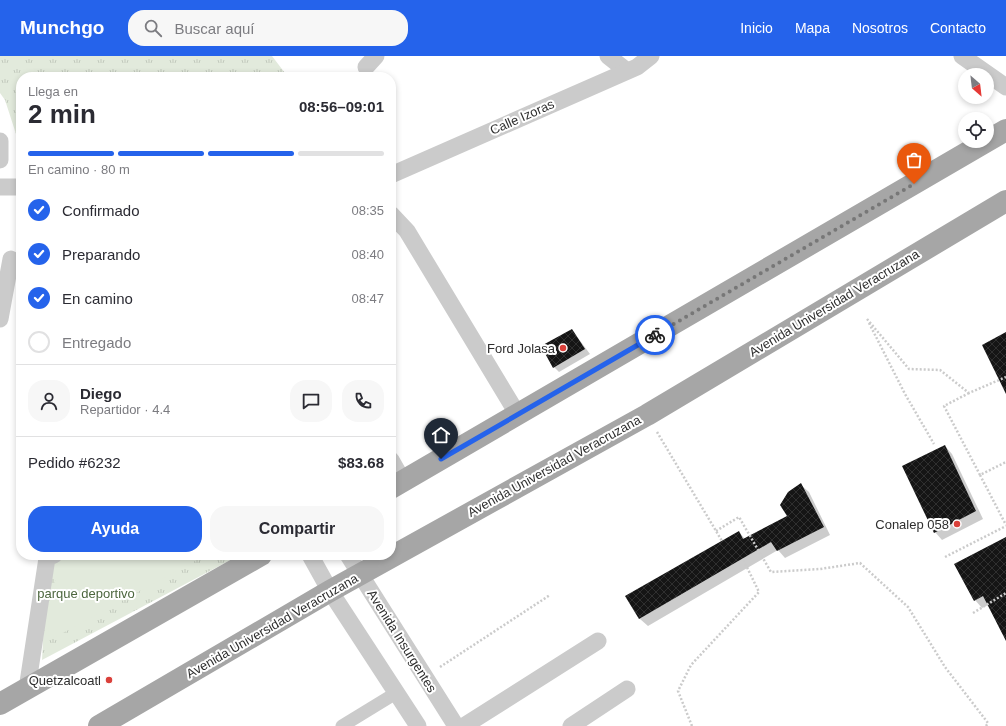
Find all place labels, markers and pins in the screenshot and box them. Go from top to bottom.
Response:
pin [897,143,931,184]
place label: Ford Jolasa [487,341,556,356]
marker: Ford Jolasa [558,343,568,353]
pin [424,418,458,459]
place label: Conalep 058 [875,517,949,532]
marker: Conalep 058 [952,519,962,529]
place label: Quetzalcoatl [29,673,101,688]
marker: Quetzalcoatl [104,675,114,685]

